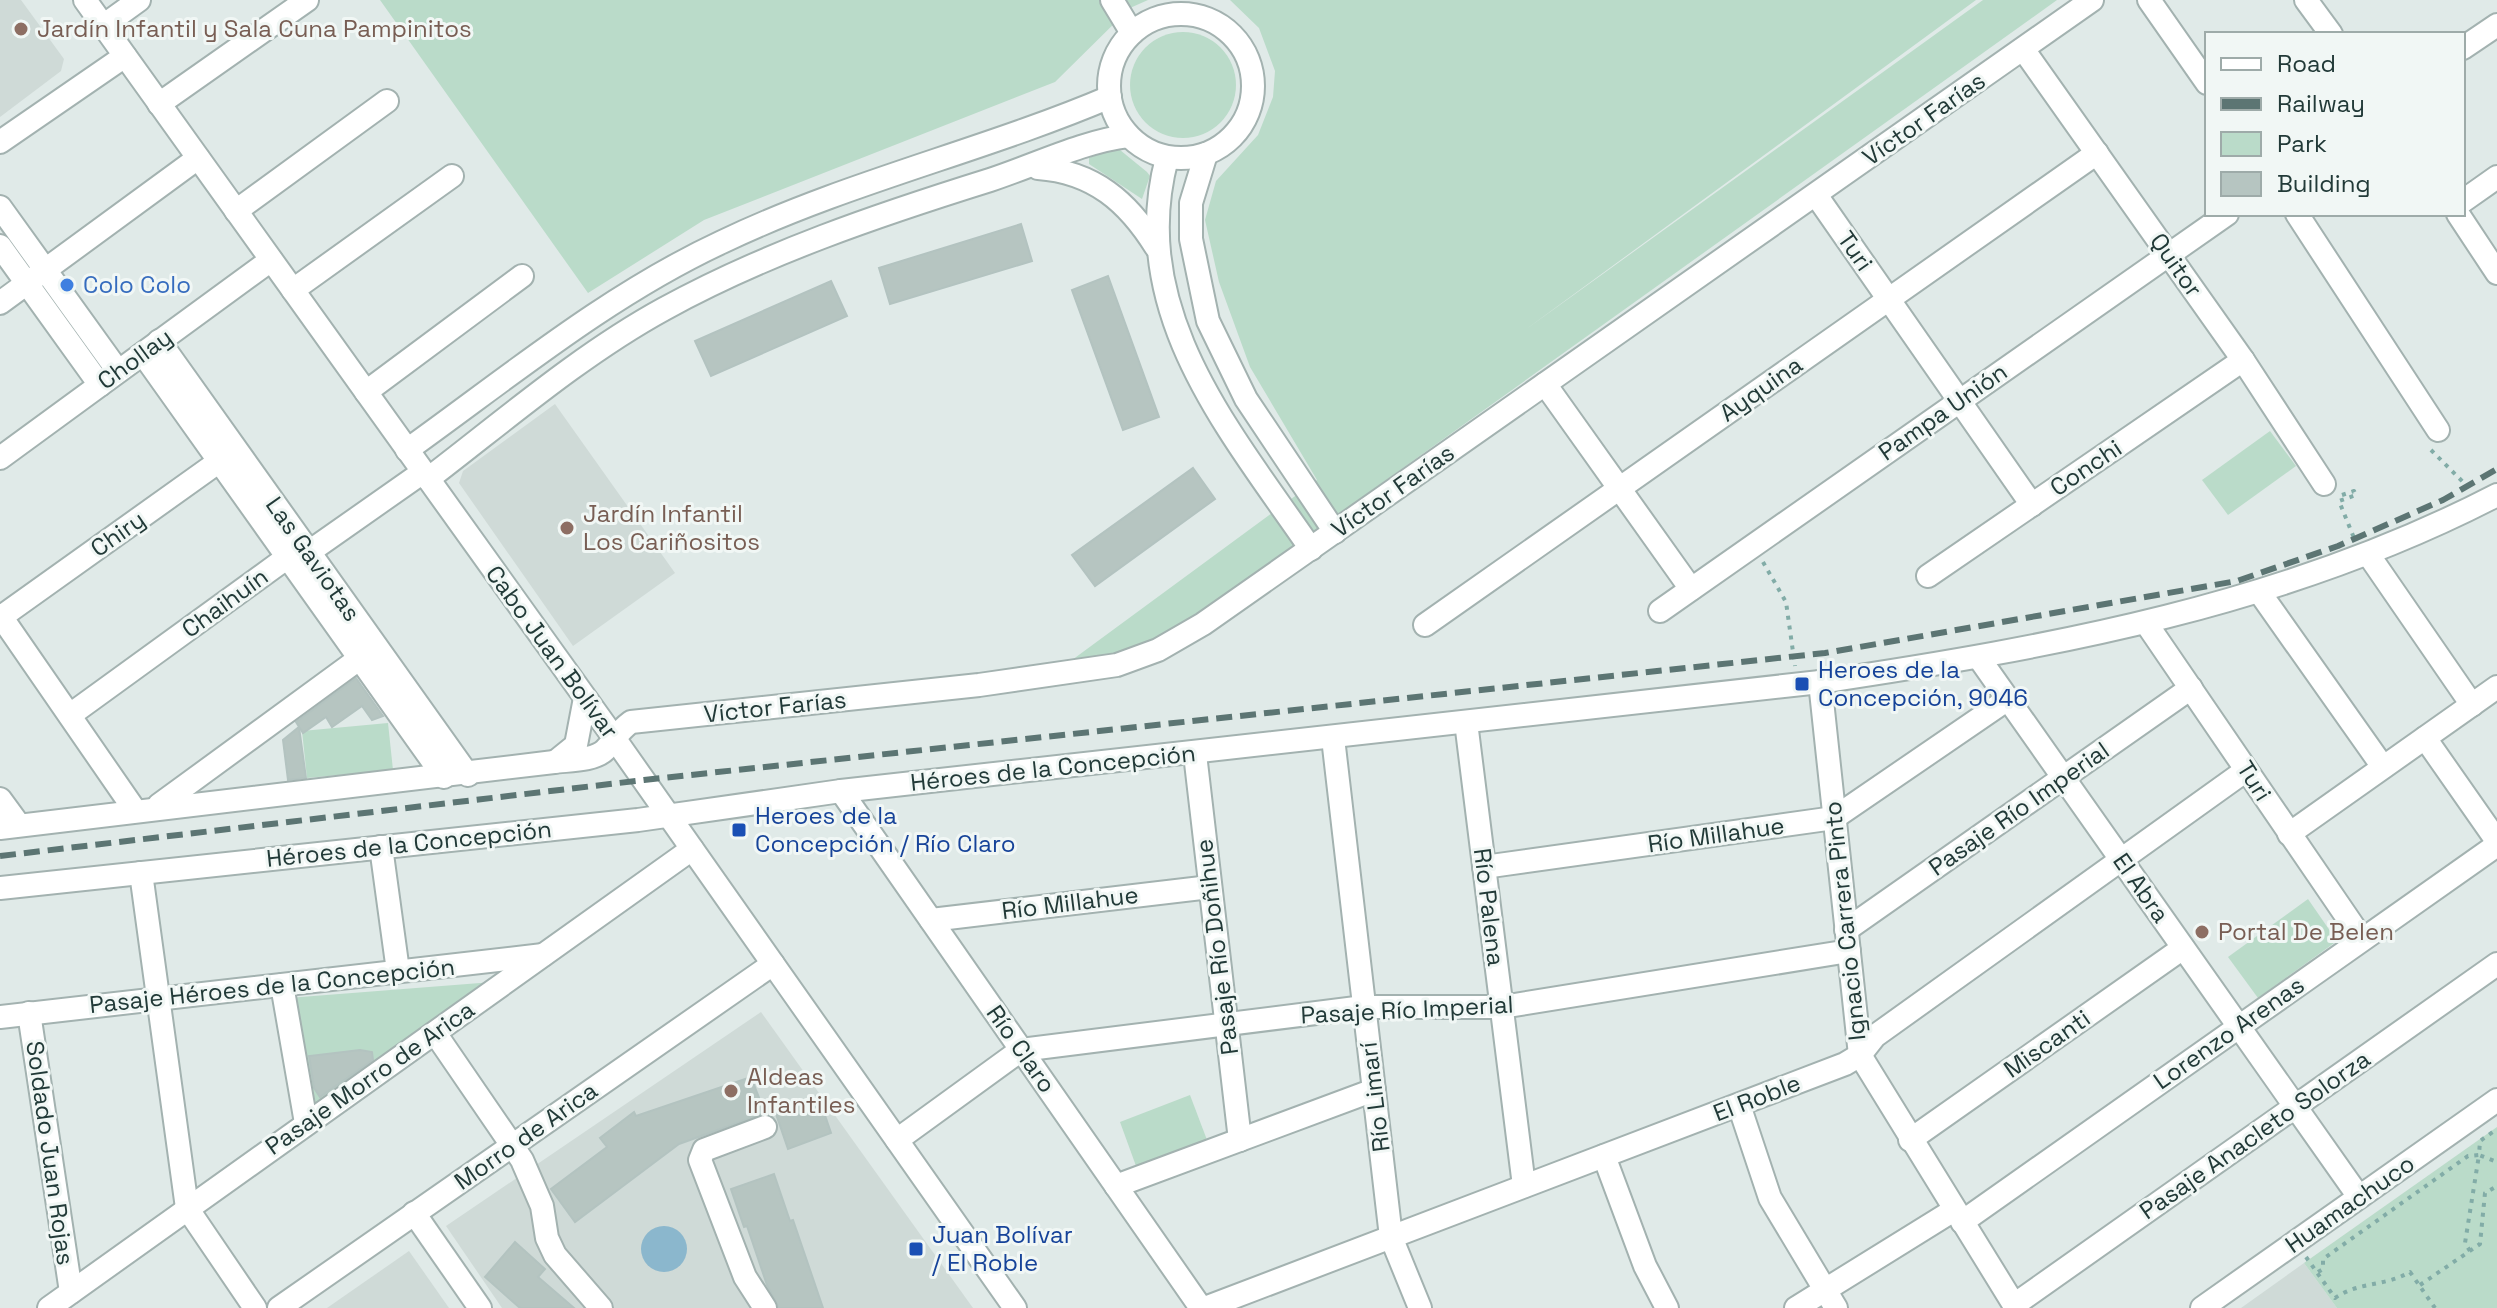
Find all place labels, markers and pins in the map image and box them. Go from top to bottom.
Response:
place label: Jardín Infantil y Sala Cuna Pampinitos [37,13,472,44]
marker: Jardín Infantil y Sala Cuna Pampinitos [12,20,30,38]
place label: Colo Colo [83,269,191,300]
marker: Colo Colo [58,276,76,294]
place label: Jardín Infantil Los Cariñositos [583,498,760,557]
marker: Jardín Infantil Los Cariñositos [558,519,576,537]
place label: Heroes de la Concepción, 9046 [1818,654,2028,713]
marker: Heroes de la Concepción, 9046 [1793,675,1811,693]
place label: Heroes de la Concepción / Río Claro [755,800,1016,859]
marker: Heroes de la Concepción / Río Claro [730,821,748,839]
place label: Portal De Belen [2218,916,2394,947]
marker: Portal De Belen [2193,923,2211,941]
place label: Aldeas Infantiles [747,1061,855,1120]
marker: Aldeas Infantiles [722,1082,740,1100]
place label: Juan Bolívar / El Roble [932,1219,1073,1278]
marker: Juan Bolívar / El Roble [907,1240,925,1258]

